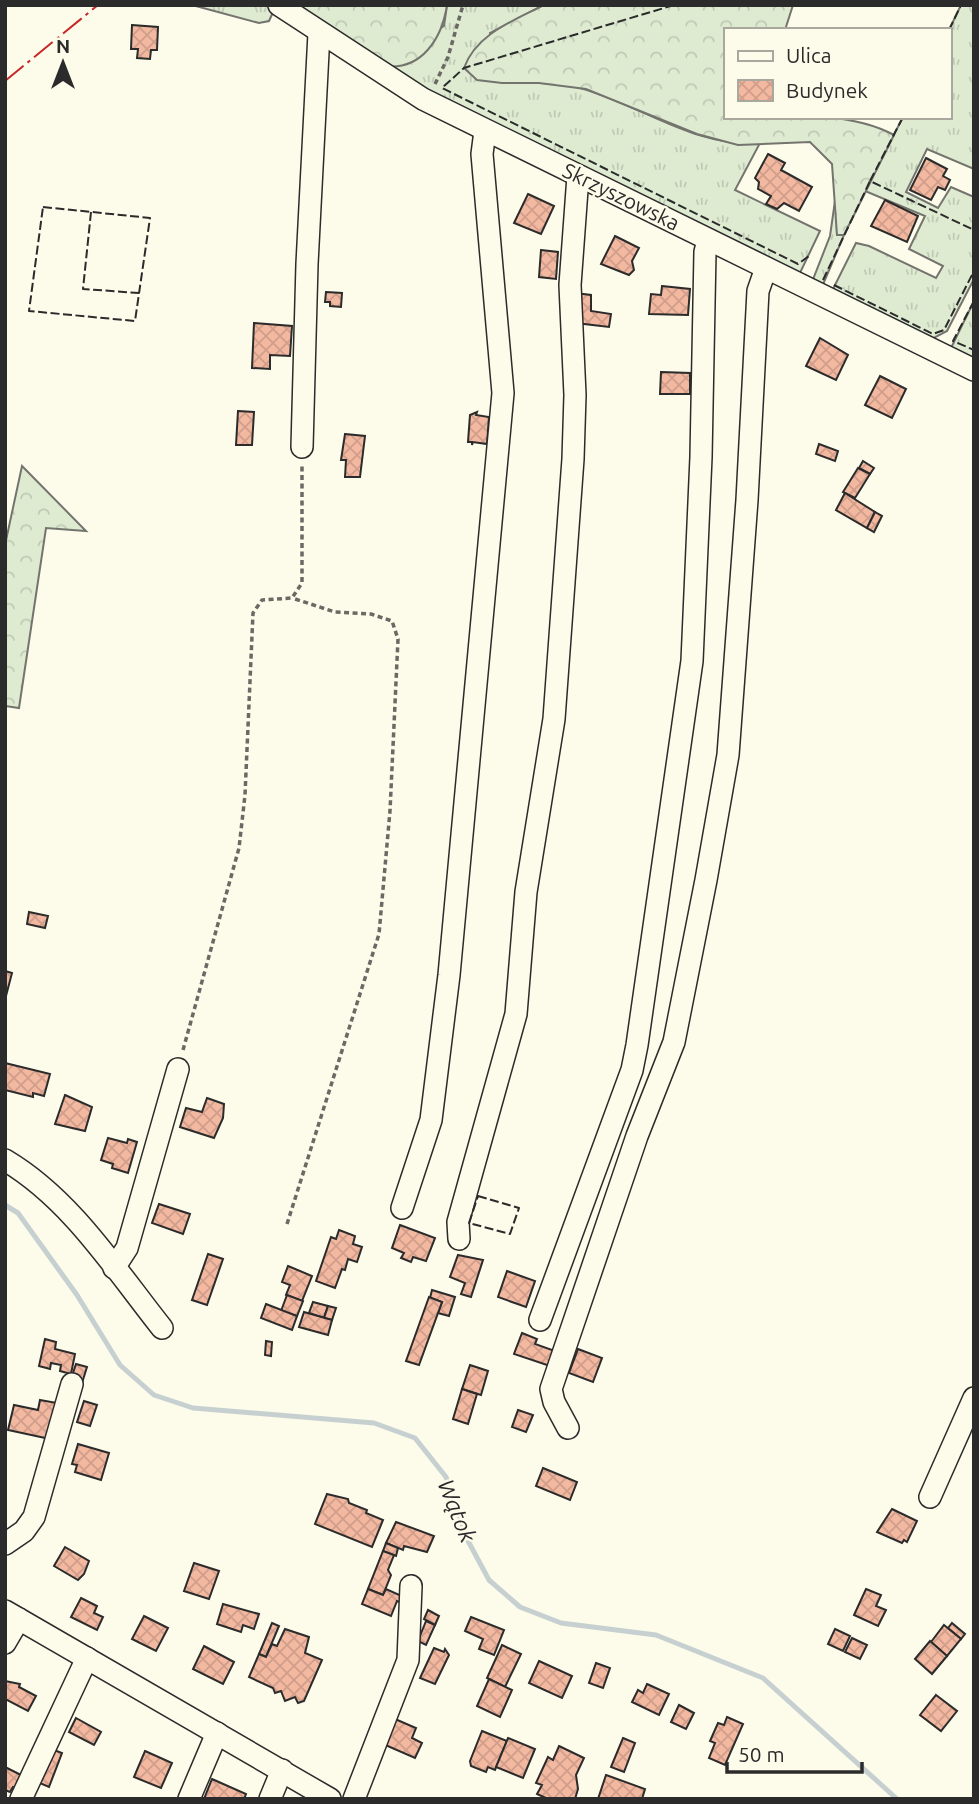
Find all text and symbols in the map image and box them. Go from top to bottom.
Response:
north arrow [28,28,98,98]
legend [724,28,951,119]
text: N [56,35,70,57]
text: Ulica [786,43,831,67]
text: Budynek [786,78,868,102]
street label: Skrzyszowska [559,157,684,235]
water label: Wątok [434,1476,481,1546]
scale bar [727,1730,862,1774]
text: 50 m [738,1742,785,1766]

